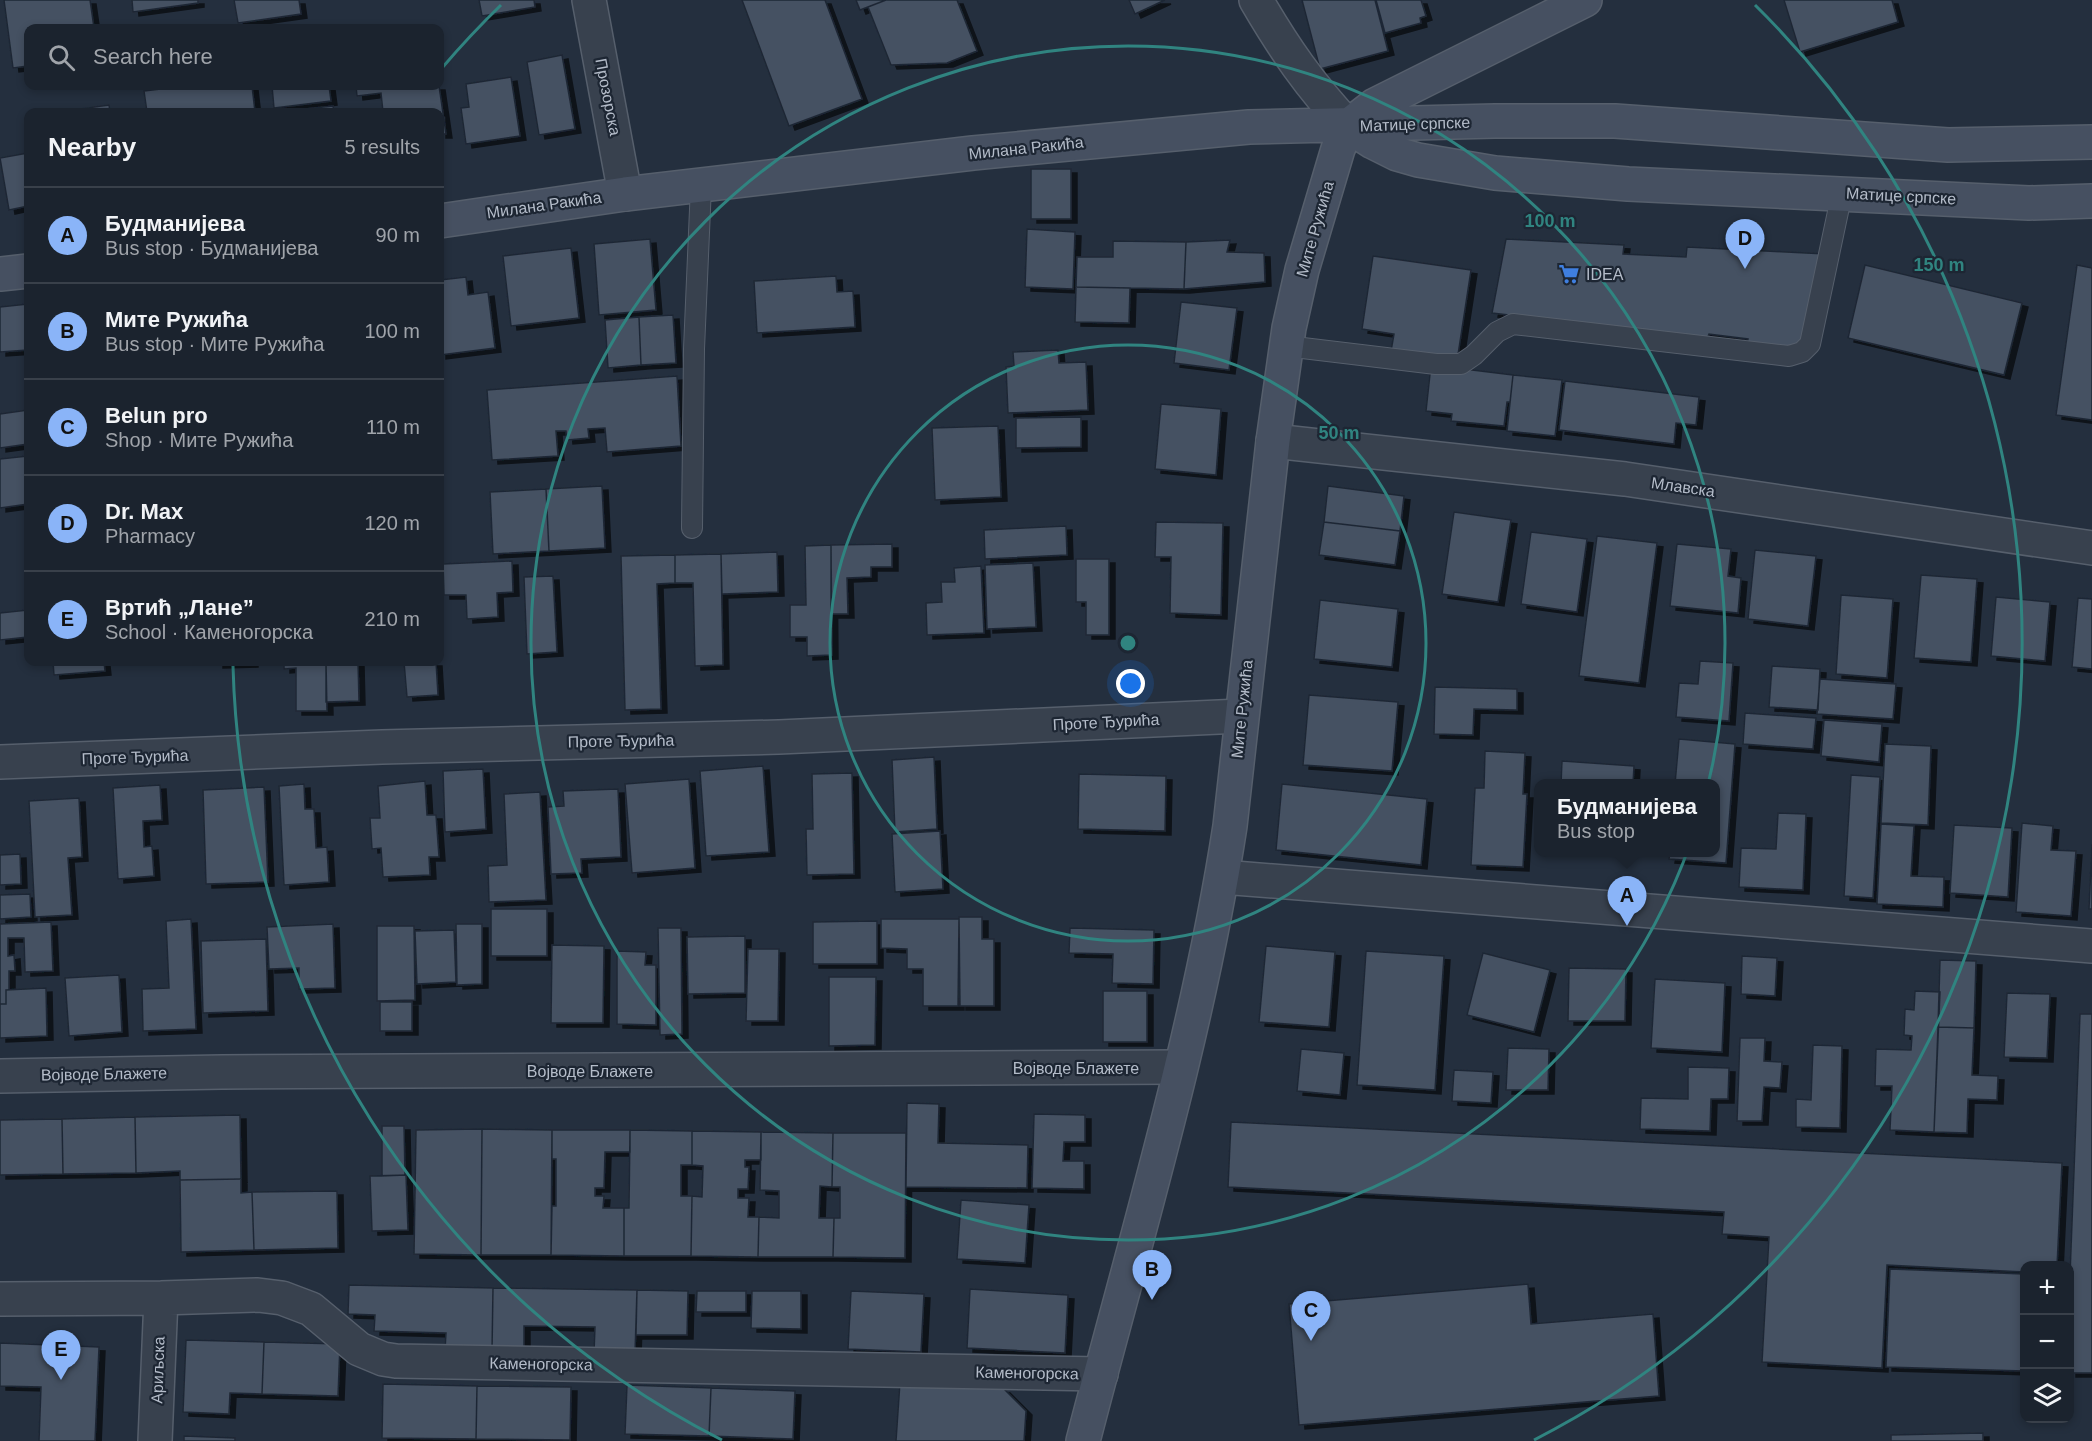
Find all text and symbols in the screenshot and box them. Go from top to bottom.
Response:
search box [24,24,444,90]
icon: search [45,41,78,74]
text: Search here [93,44,213,69]
street label: Прозорска [592,57,624,137]
street label: Матице српске [1360,114,1471,134]
text: Nearby [48,132,136,162]
street label: Милана Ракића [968,134,1084,162]
text: 5 results [344,136,420,158]
street label: Мите Ружића [1293,179,1337,279]
street label: Матице српске [1845,185,1957,207]
street label: Милана Ракића [486,189,602,221]
text: Будманијева [105,211,245,236]
text: 100 m [1524,211,1576,231]
pin: D [1726,220,1764,269]
text: A [60,224,75,246]
text: 90 m [376,224,420,246]
text: Bus stop · Будманијева [105,237,318,259]
text: 150 m [1913,255,1965,275]
supermarket icon: IDEA [1557,262,1581,286]
place label: IDEA [1586,266,1624,283]
text: Мите Ружића [105,307,248,332]
text: B [60,320,75,342]
text: 100 m [364,320,420,342]
text: Bus stop · Мите Ружића [105,333,324,355]
text: Belun pro [105,403,208,428]
text: C [60,416,75,438]
text: 110 m [366,416,420,438]
text: 50 m [1318,423,1360,443]
text: Shop · Мите Ружића [105,429,293,451]
street label: Млавска [1650,474,1716,500]
text: Dr. Max [105,499,183,524]
text: D [60,512,75,534]
text: 120 m [364,512,420,534]
text: Pharmacy [105,525,195,547]
text: Вртић „Лане” [105,595,254,620]
text: E [61,608,74,630]
text: 210 m [364,608,420,630]
text: School · Каменогорска [105,621,313,643]
centre of rings [1118,633,1138,653]
street label: Мите Ружића [1228,659,1256,759]
your location [1116,669,1145,698]
street label: Проте Ђурића [1052,711,1160,733]
street label: Проте Ђурића [567,732,675,750]
street label: Проте Ђурића [81,747,189,767]
popup [1534,779,1720,857]
text: Будманијева [1557,794,1697,819]
text: Bus stop [1557,820,1635,842]
pin: A [1608,876,1646,926]
street label: Војводе Блажете [1013,1060,1139,1077]
street label: Војводе Блажете [527,1063,653,1080]
street label: Војводе Блажете [41,1064,167,1084]
pin: B [1132,1250,1172,1300]
map controls [2020,1261,2074,1423]
button: + [2020,1261,2074,1315]
pin: C [1292,1292,1330,1341]
button: − [2020,1315,2074,1369]
pin: E [42,1330,80,1380]
street label: Ариљска [148,1336,168,1404]
street label: Каменогорска [489,1355,593,1373]
street label: Каменогорска [975,1364,1079,1382]
button: layers [2020,1369,2074,1423]

